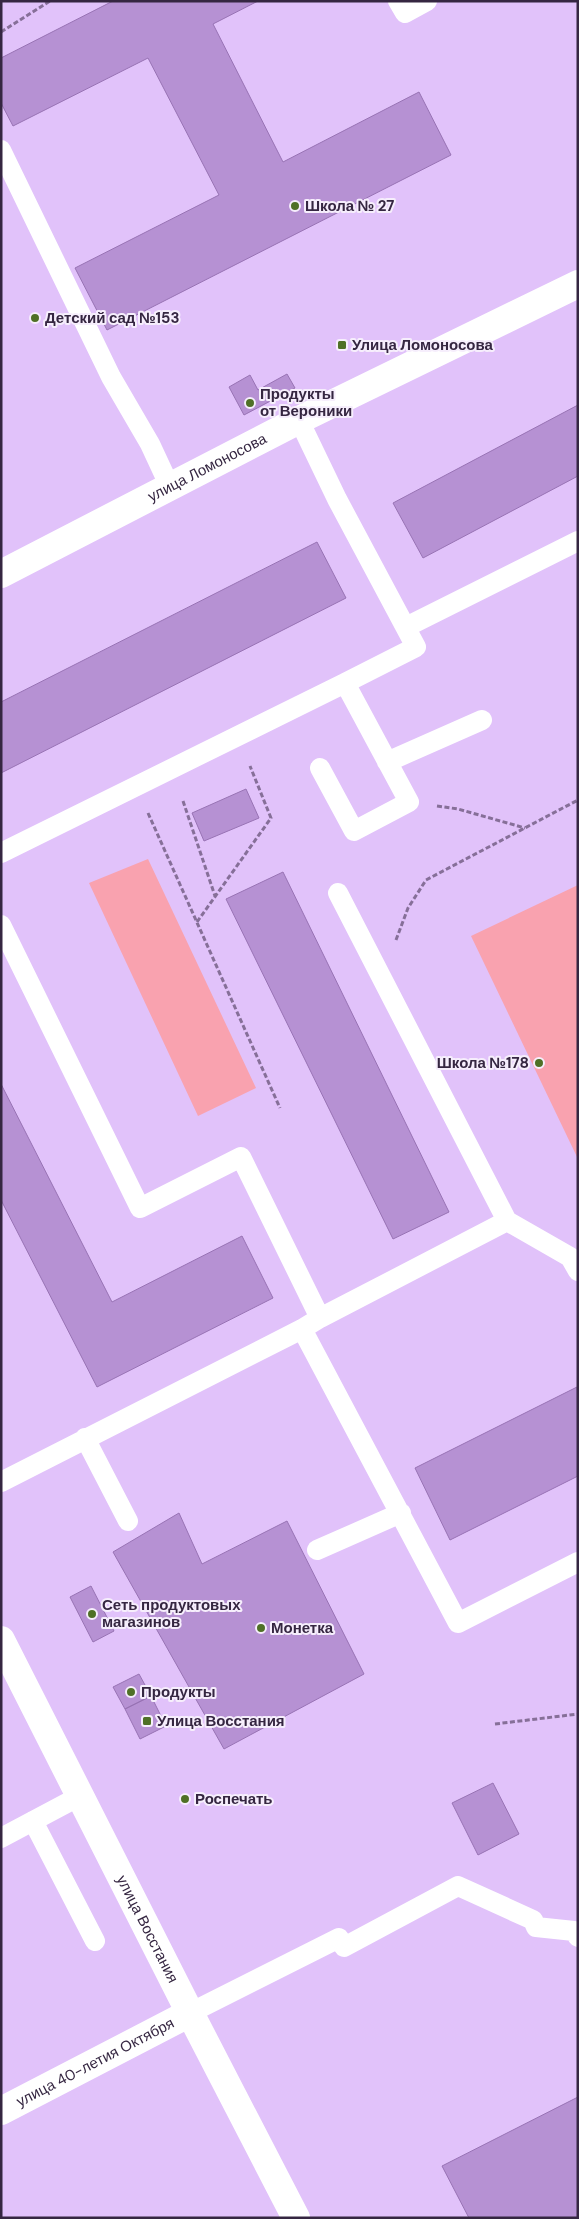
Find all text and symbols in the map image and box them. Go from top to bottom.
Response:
place label: Школа № 27 [305,196,394,216]
marker: Школа № 27 [289,200,301,212]
place label: Детский сад №153 [45,308,179,328]
marker: Детский сад №153 [29,312,41,324]
place label: Улица Ломоносова [352,335,494,355]
marker: Улица Ломоносова [336,339,348,351]
place label: Продукты от Вероники [260,384,352,421]
marker: Продукты от Вероники [244,397,256,409]
street label: улица Ломоносова [144,428,270,506]
place label: Школа №178 [437,1053,529,1073]
marker: Школа №178 [533,1057,545,1069]
place label: Сеть продуктовых магазинов [102,1595,241,1632]
marker: Сеть продуктовых магазинов [86,1608,98,1620]
place label: Монетка [271,1618,334,1638]
marker: Монетка [255,1622,267,1634]
place label: Продукты [141,1682,216,1702]
marker: Продукты [125,1686,137,1698]
place label: Улица Восстания [157,1711,285,1731]
marker: Улица Восстания [141,1715,153,1727]
place label: Роспечать [195,1789,273,1809]
marker: Роспечать [179,1793,191,1805]
street label: улица Восстания [112,1872,183,1986]
street label: улица 40-летия Октября [13,2013,177,2111]

